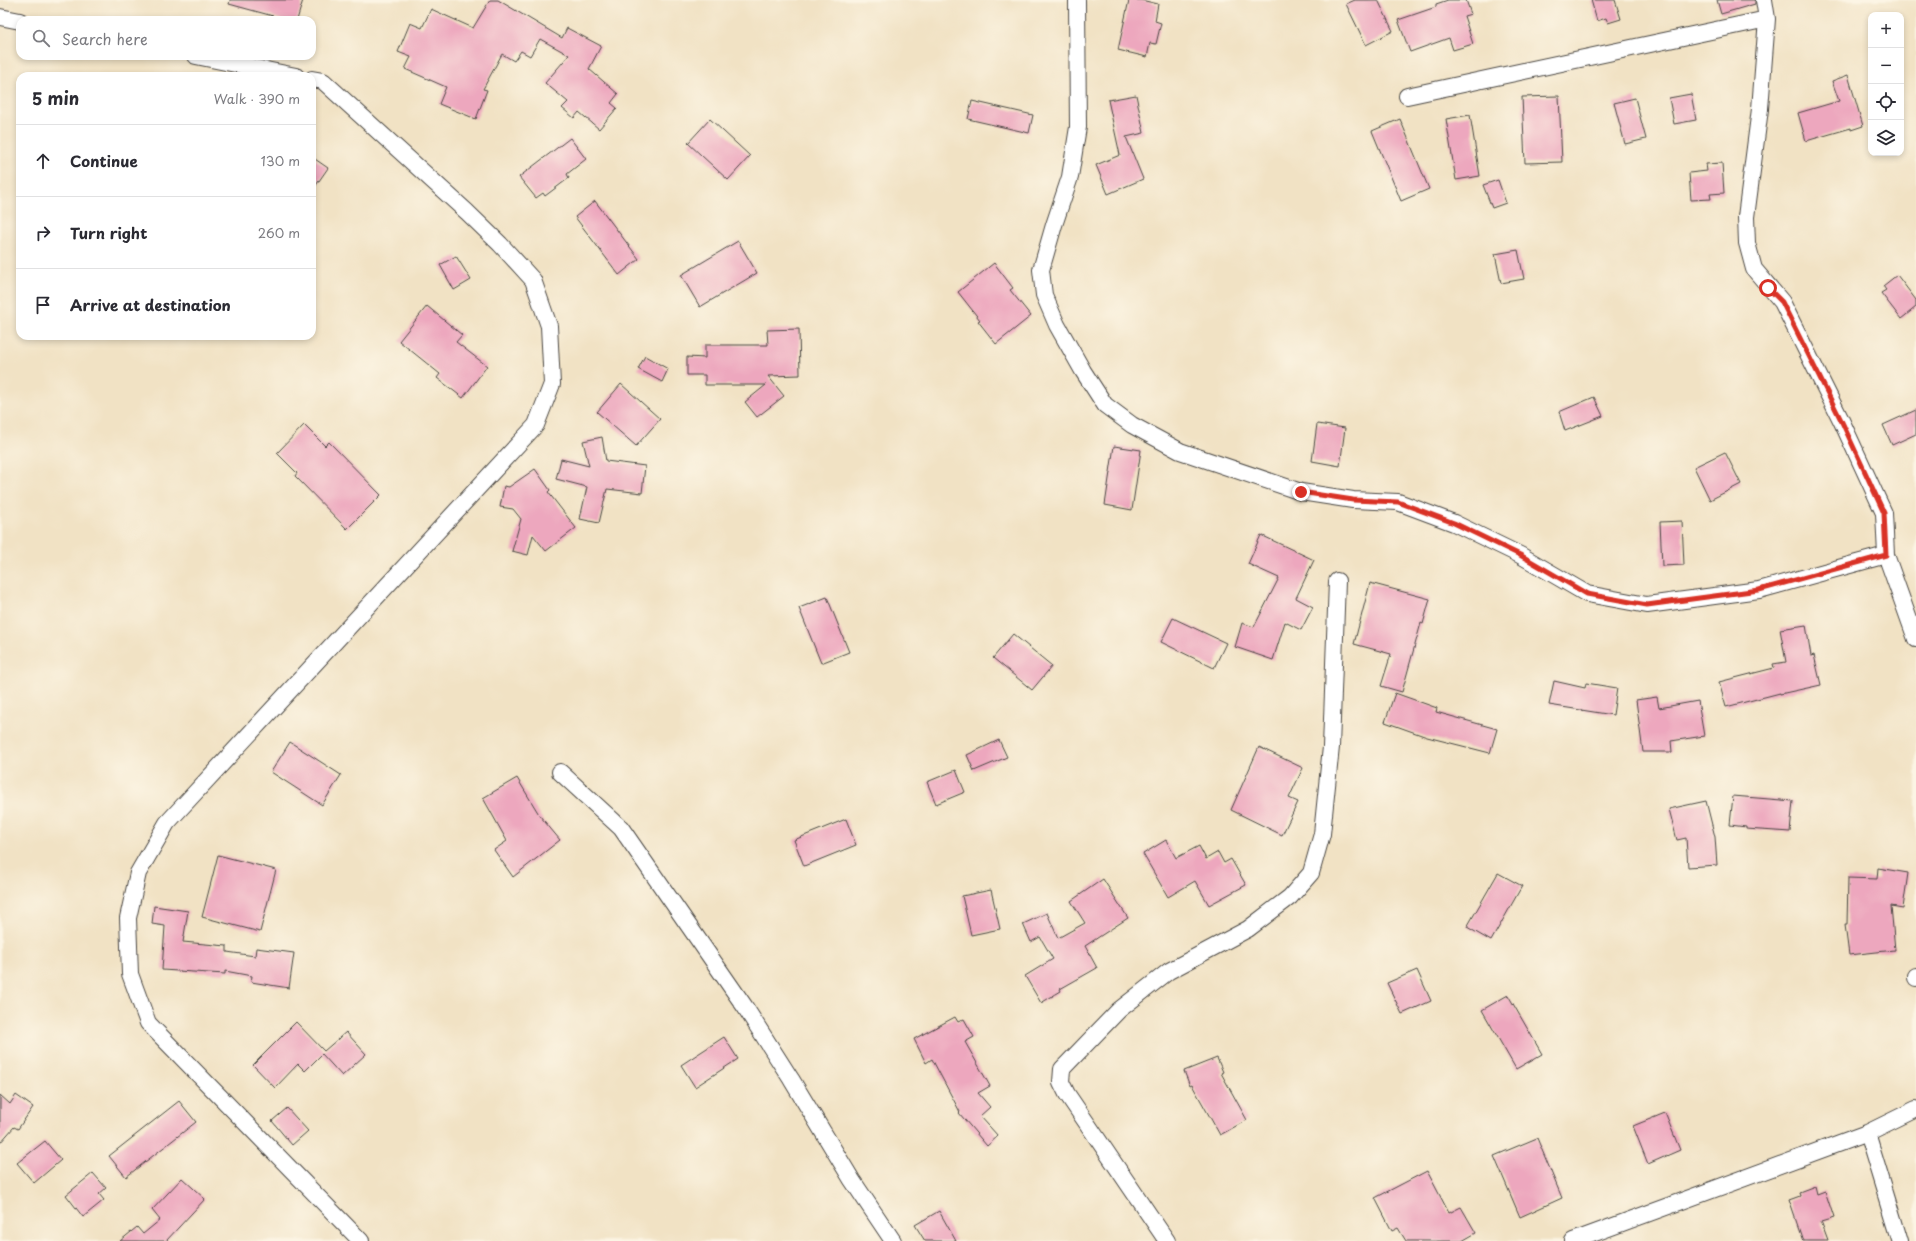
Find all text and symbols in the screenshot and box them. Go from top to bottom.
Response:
map controls [1868,12,1904,156]
button: + [1868,12,1904,48]
search box [16,16,316,60]
icon: search [30,27,52,49]
text: Search here [62,27,148,50]
button: − [1868,48,1904,84]
button: locate [1868,84,1904,120]
text: 5 min [32,85,79,111]
text: Walk · 390 m [214,89,300,108]
button: layers [1868,120,1904,156]
text: Continue [70,149,138,172]
icon: ahead [32,150,54,172]
text: 130 m [261,151,300,170]
text: Turn right [70,221,147,244]
icon: right [32,222,54,244]
text: 260 m [258,223,300,242]
route start [1759,279,1777,297]
text: Arrive at destination [70,293,231,316]
icon: arrive [32,294,54,316]
route end [1292,483,1310,501]

